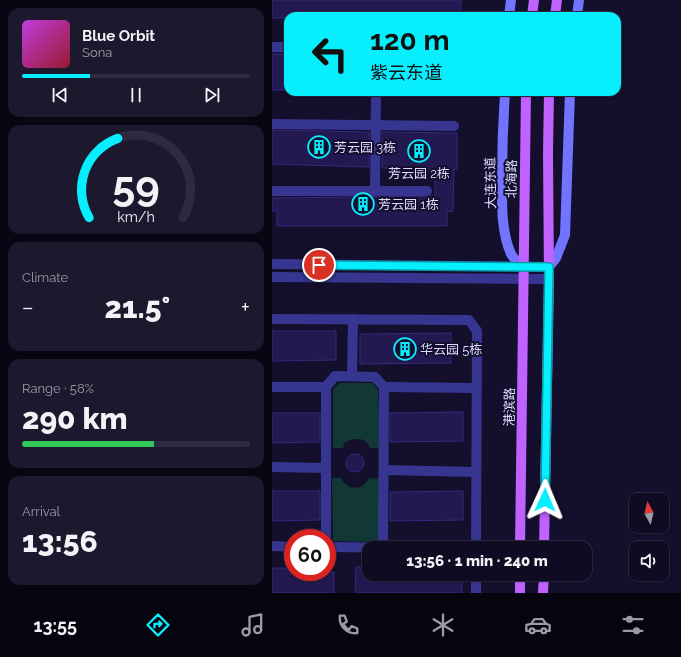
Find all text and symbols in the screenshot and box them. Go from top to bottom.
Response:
text: 120 m [370,24,450,57]
text: Blue Orbit [82,27,155,45]
icon: left [304,28,356,80]
text: Sona [82,45,112,60]
text: 紫云东道 [370,62,442,83]
icon: previous [49,84,71,106]
icon: pause [125,84,147,106]
icon: next [201,84,223,106]
building icon: 芳云园 3栋 [306,134,332,160]
building icon: 芳云园 2栋 [406,138,432,164]
place label: 芳云园 3栋 [334,140,396,155]
street label: 大连东道 [483,157,498,209]
street label: 北海路 [504,159,519,199]
text: 59 [112,161,160,210]
place label: 芳云园 2栋 [388,166,450,181]
building icon: 芳云园 1栋 [350,191,376,217]
place label: 芳云园 1栋 [378,197,439,212]
text: km/h [117,208,155,224]
pin [302,248,336,282]
icon: arrive [308,254,330,276]
text: Climate [22,270,68,285]
text: 21.5° [105,290,170,325]
text: − [22,294,34,320]
text: + [241,294,250,320]
building icon: 华云园 5栋 [392,336,418,362]
place label: 华云园 5栋 [420,342,482,357]
text: Range · 58% [22,381,94,396]
street label: 港滨路 [502,387,517,427]
text: 290 km [22,401,128,436]
position arrow [524,479,566,521]
north arrow [629,493,669,533]
map controls [629,493,669,581]
text: Arrival [22,504,60,519]
text: 13:56 [22,524,98,559]
speed limit sign: 60 [284,529,336,581]
button: sound [629,541,669,581]
text: 13:56 · 1 min · 240 m [406,552,548,570]
icon: directions [144,611,172,639]
icon: music [239,611,267,639]
icon: phone [334,611,362,639]
icon: climate [429,611,457,639]
icon: car [524,611,552,639]
icon: filters [619,611,647,639]
text: 13:55 [34,615,77,636]

